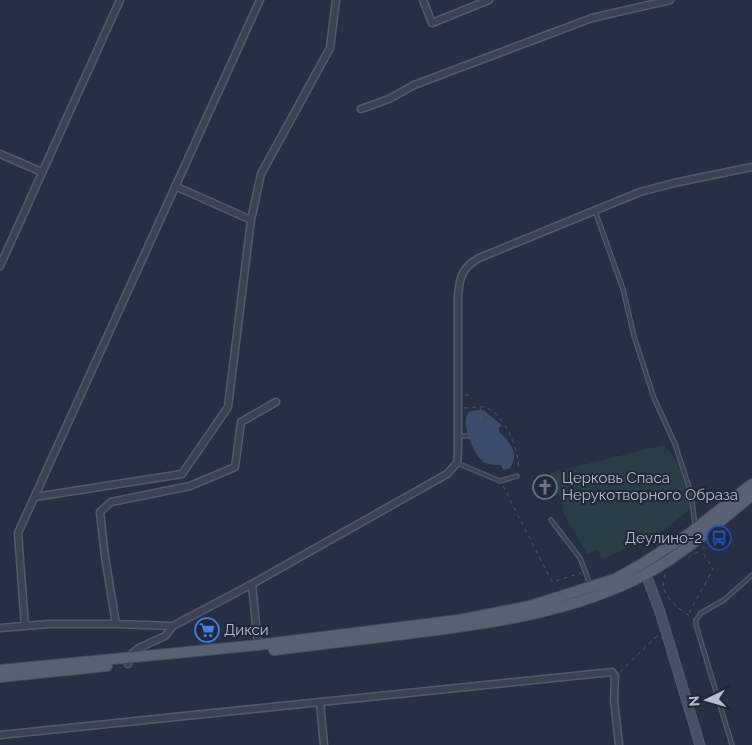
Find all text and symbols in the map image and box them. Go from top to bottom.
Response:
place label: Церковь Спаса Нерукотворного Образа [562,469,738,504]
church icon: Церковь Спаса Нерукотворного Образа [532,474,558,500]
bus stop icon: Деулино-2 [706,525,732,551]
place label: Деулино-2 [625,529,702,547]
supermarket icon: Дикси [194,617,220,643]
place label: Дикси [224,621,269,639]
north arrow [682,675,732,725]
text: N [686,695,702,707]

